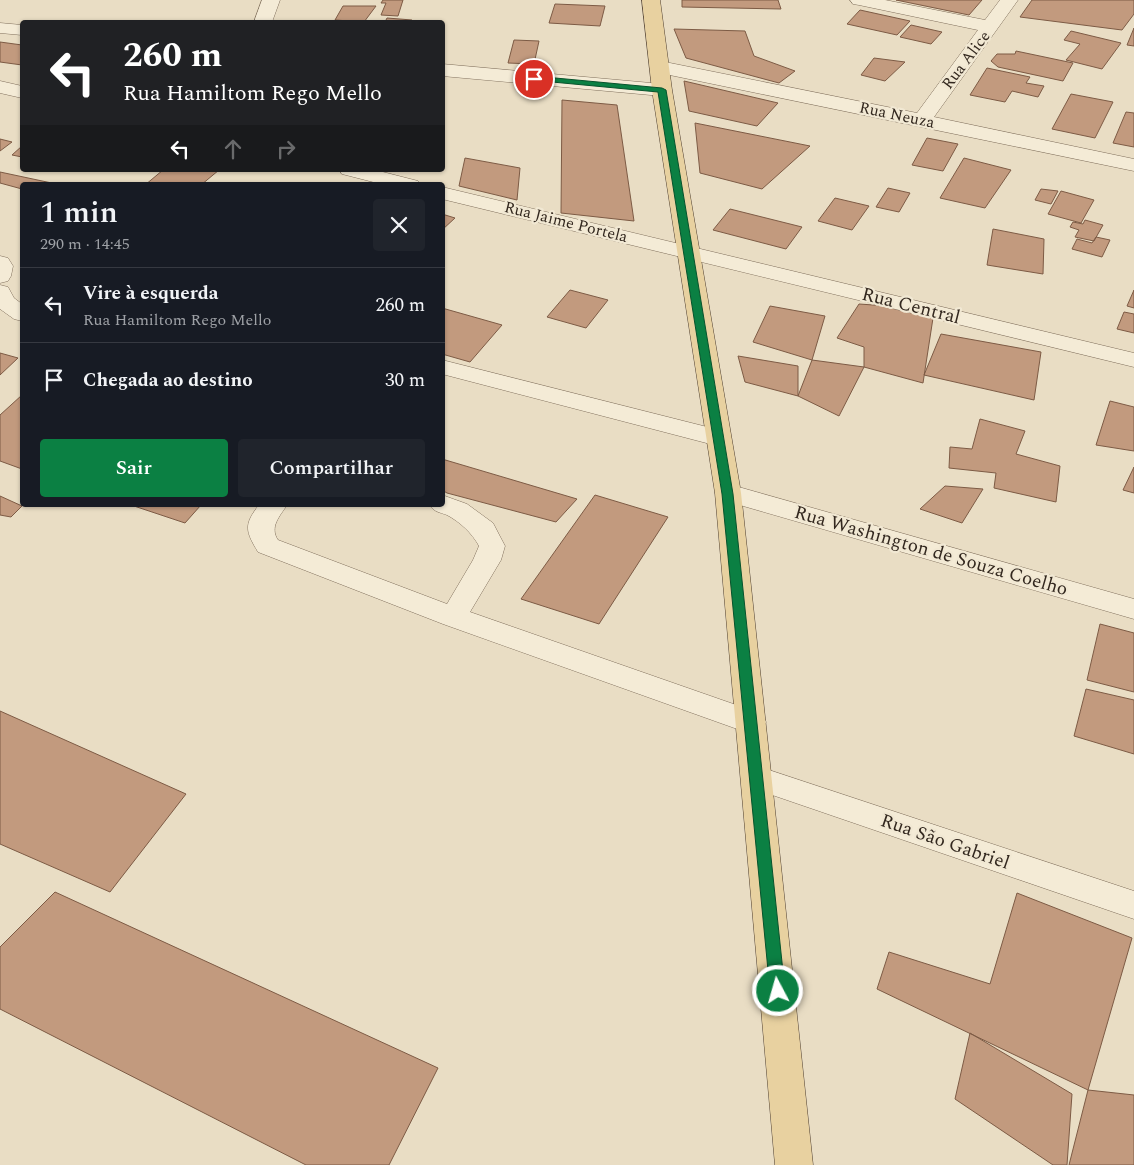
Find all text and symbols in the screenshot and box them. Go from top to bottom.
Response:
street label: Rua Alice [936,25,996,95]
text: 260 m [123,29,222,82]
icon: left [40,40,105,105]
pin [513,58,555,100]
icon: arrive [520,65,548,93]
text: Rua Hamiltom Rego Mello [123,77,382,110]
street label: Rua Neuza [857,95,937,135]
icon: left [166,135,194,163]
icon: ahead [219,135,247,163]
icon: right [272,135,300,163]
text: 1 min [40,190,118,236]
street label: Rua Jaime Portela [502,195,630,249]
button: close [373,199,425,251]
text: 290 m · 14:45 [40,232,130,256]
text: Vire à esquerda [83,279,219,308]
street label: Rua Central [859,280,963,332]
icon: left [40,291,68,319]
text: 260 m [375,291,425,320]
text: Rua Hamiltom Rego Mello [83,308,271,332]
icon: arrive [40,366,68,394]
text: Chegada ao destino [83,366,253,395]
text: 30 m [385,366,425,395]
button: Sair [40,439,228,497]
button: Compartilhar [238,439,425,497]
street label: Rua Washington de Souza Coelho [791,498,1071,604]
street label: Rua São Gabriel [877,806,1013,878]
position arrow [751,964,803,1016]

